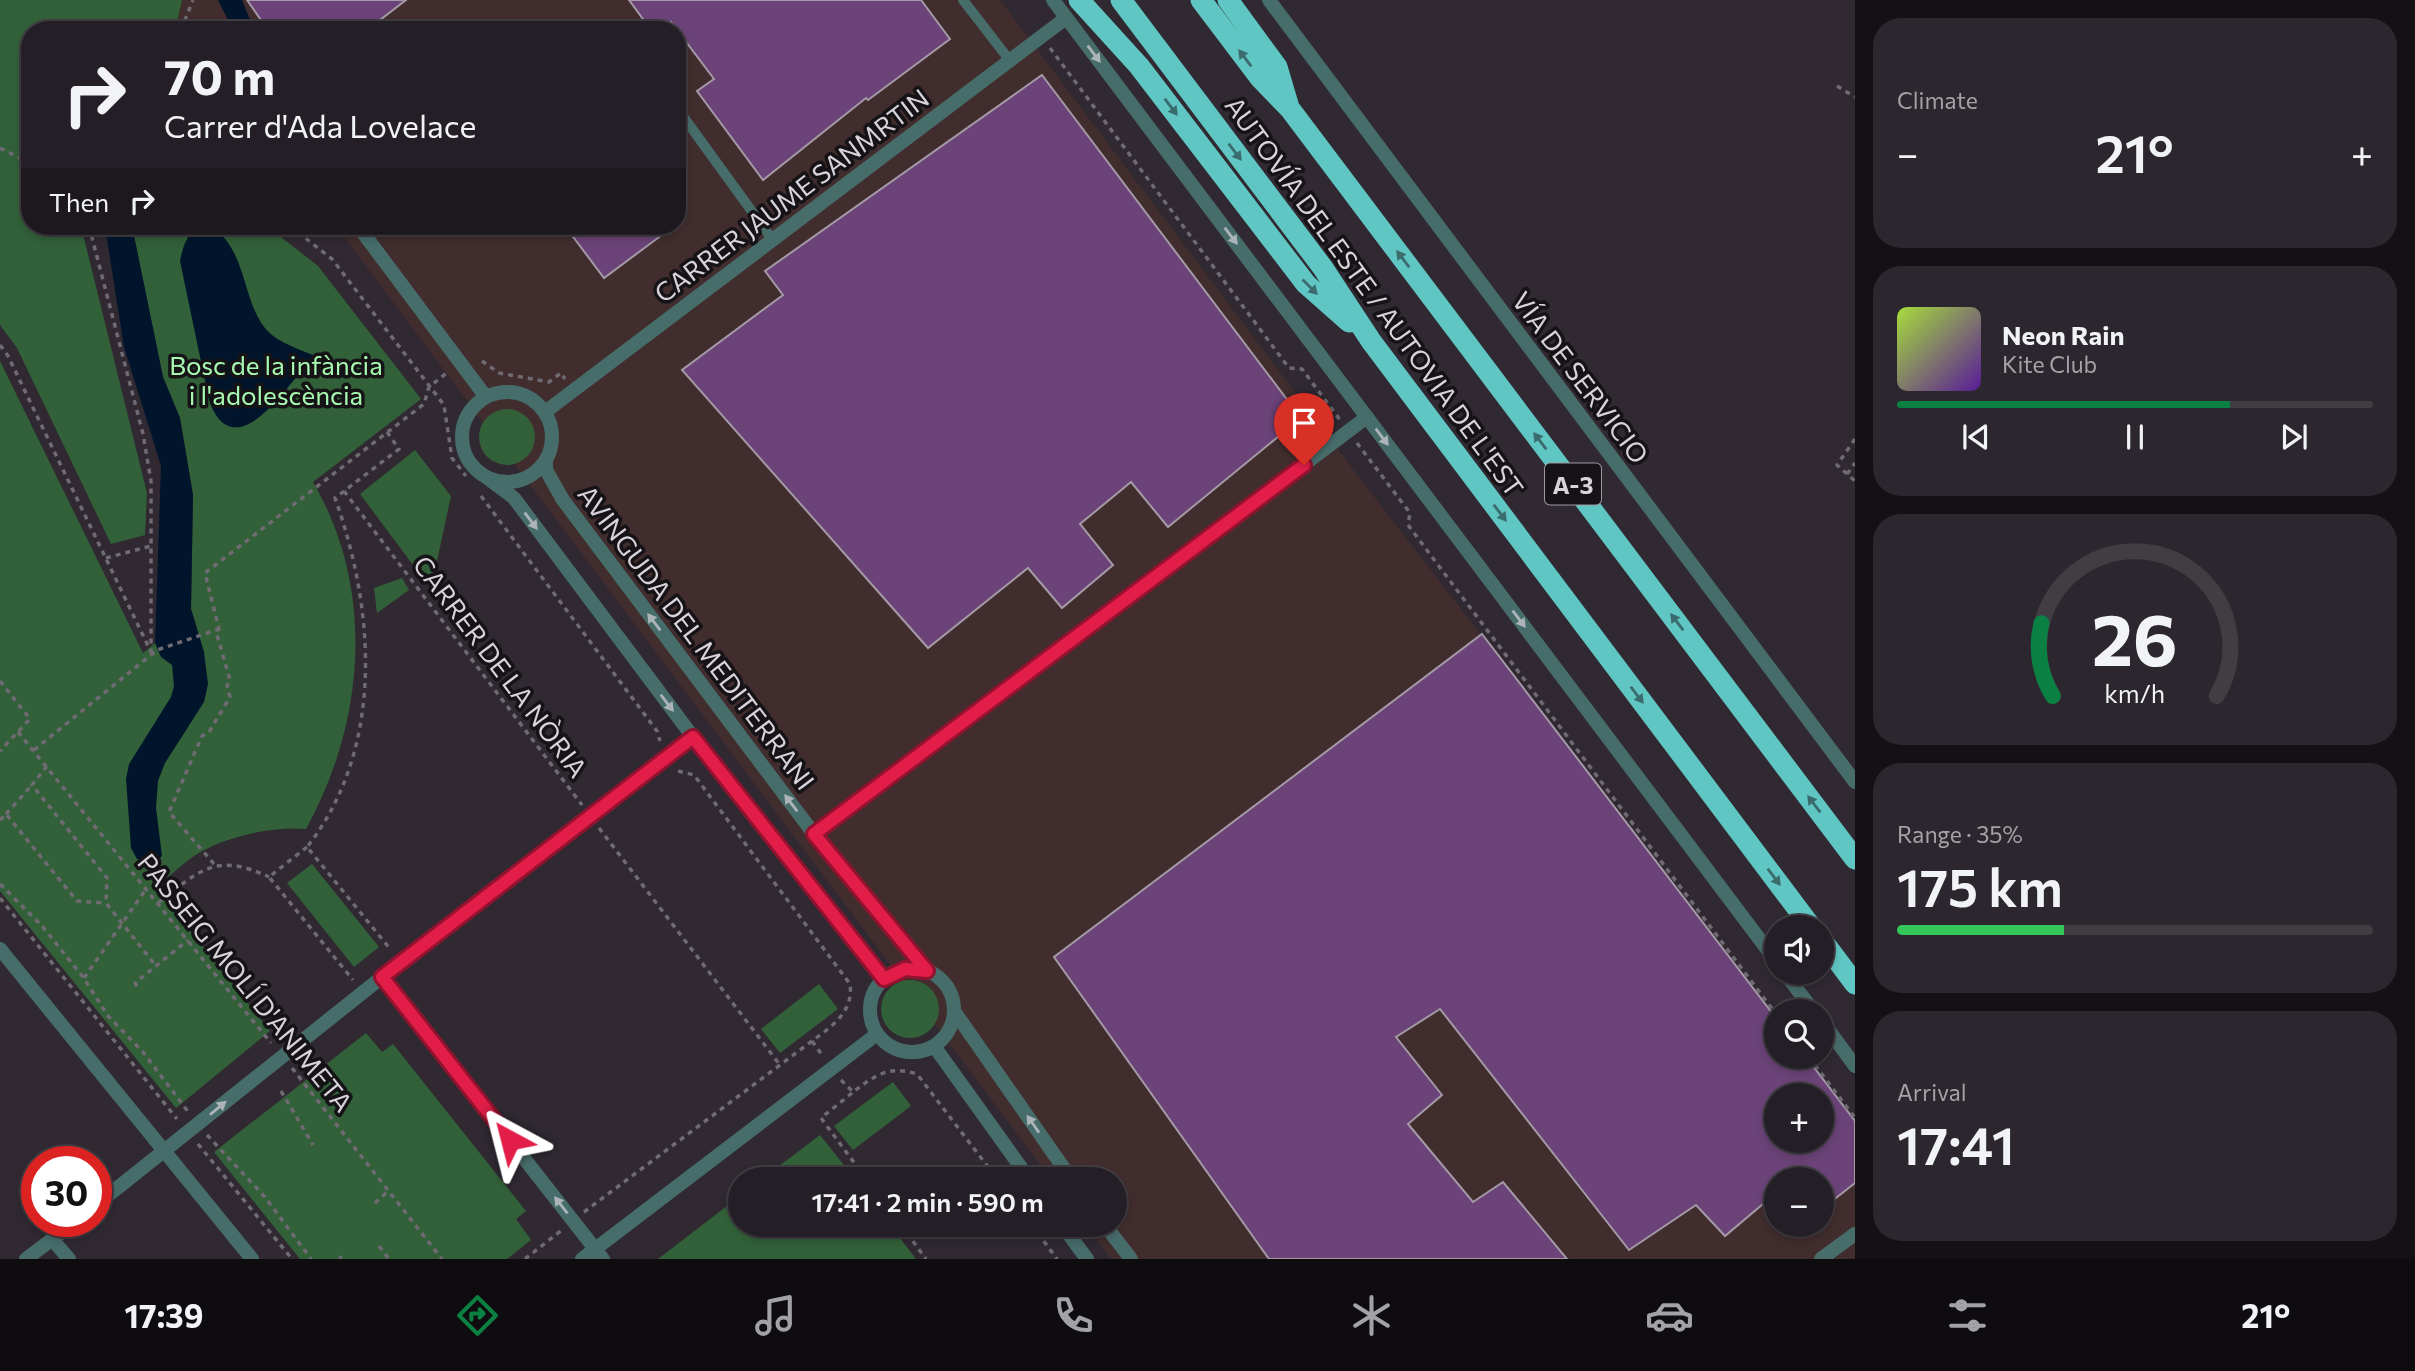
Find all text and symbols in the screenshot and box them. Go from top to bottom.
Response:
text: 70 m [164,45,275,105]
one-way arrow [1086,45,1101,63]
icon: right [49,49,140,140]
one-way arrow [1238,49,1252,67]
street label: CARRER JAUME SANMRTIN [648,82,934,308]
text: Climate [1897,86,1978,114]
street label: AUTOVÍA DEL ESTE / AUTOVIA DE L'EST [1219,90,1531,502]
one-way arrow [1164,98,1178,116]
text: Carrer d'Ada Lovelace [164,105,477,145]
text: 21° [2095,120,2174,184]
text: − [1897,129,1919,176]
text: + [2351,129,2373,176]
one-way arrow [1228,143,1243,161]
icon: right [123,182,161,220]
text: Then [49,186,109,217]
one-way arrow [1223,227,1237,245]
one-way arrow [1397,250,1411,268]
one-way arrow [1302,278,1318,295]
street label: VÍA DE SERVICIO [1506,285,1656,469]
text: Neon Rain [2002,319,2125,350]
park label: Bosc de la infància i l'adolescència [169,349,383,410]
text: Kite Club [2002,350,2097,378]
pin [1274,393,1334,465]
icon: arrive [1285,404,1323,442]
icon: previous [1957,418,1995,456]
icon: pause [2116,418,2154,456]
icon: next [2275,418,2313,456]
one-way arrow [1375,428,1390,446]
one-way arrow [1534,432,1548,450]
road number: A-3 [1545,463,1601,504]
street label: AVINGUDA DEL MEDITERRANI [572,479,822,795]
one-way arrow [1493,504,1507,522]
one-way arrow [524,512,538,530]
street label: CARRER DE LA NÒRIA [408,549,594,783]
text: 26 [2092,592,2178,681]
one-way arrow [1512,610,1526,628]
one-way arrow [648,613,662,631]
one-way arrow [1670,613,1684,632]
text: km/h [2105,677,2165,707]
one-way arrow [1630,686,1644,704]
one-way arrow [660,694,674,712]
one-way arrow [784,795,799,813]
one-way arrow [1807,795,1821,813]
text: Range · 35% [1897,820,2023,848]
street label: PASSEIG MOLÍ D'ANIMETA [132,847,360,1117]
text: 175 km [1897,854,2063,918]
one-way arrow [1767,867,1781,886]
map controls [1764,915,1834,1237]
button: sound [1764,915,1834,985]
button: search [1764,999,1834,1069]
text: Arrival [1897,1078,1967,1106]
button: + [1764,1083,1834,1153]
one-way arrow [209,1101,226,1116]
position arrow [473,1103,547,1177]
text: 17:41 [1897,1112,2015,1176]
one-way arrow [1026,1115,1040,1133]
speed limit sign: 30 [21,1146,112,1237]
button: − [1764,1167,1834,1237]
text: 17:41 · 2 min · 590 m [811,1186,1044,1217]
one-way arrow [553,1197,568,1215]
icon: directions [453,1291,502,1340]
icon: music [751,1291,800,1340]
icon: phone [1049,1291,1098,1340]
icon: climate [1347,1291,1396,1340]
icon: car [1645,1291,1694,1340]
icon: filters [1943,1291,1992,1340]
text: 17:39 [125,1295,203,1335]
text: 21° [2241,1295,2290,1335]

